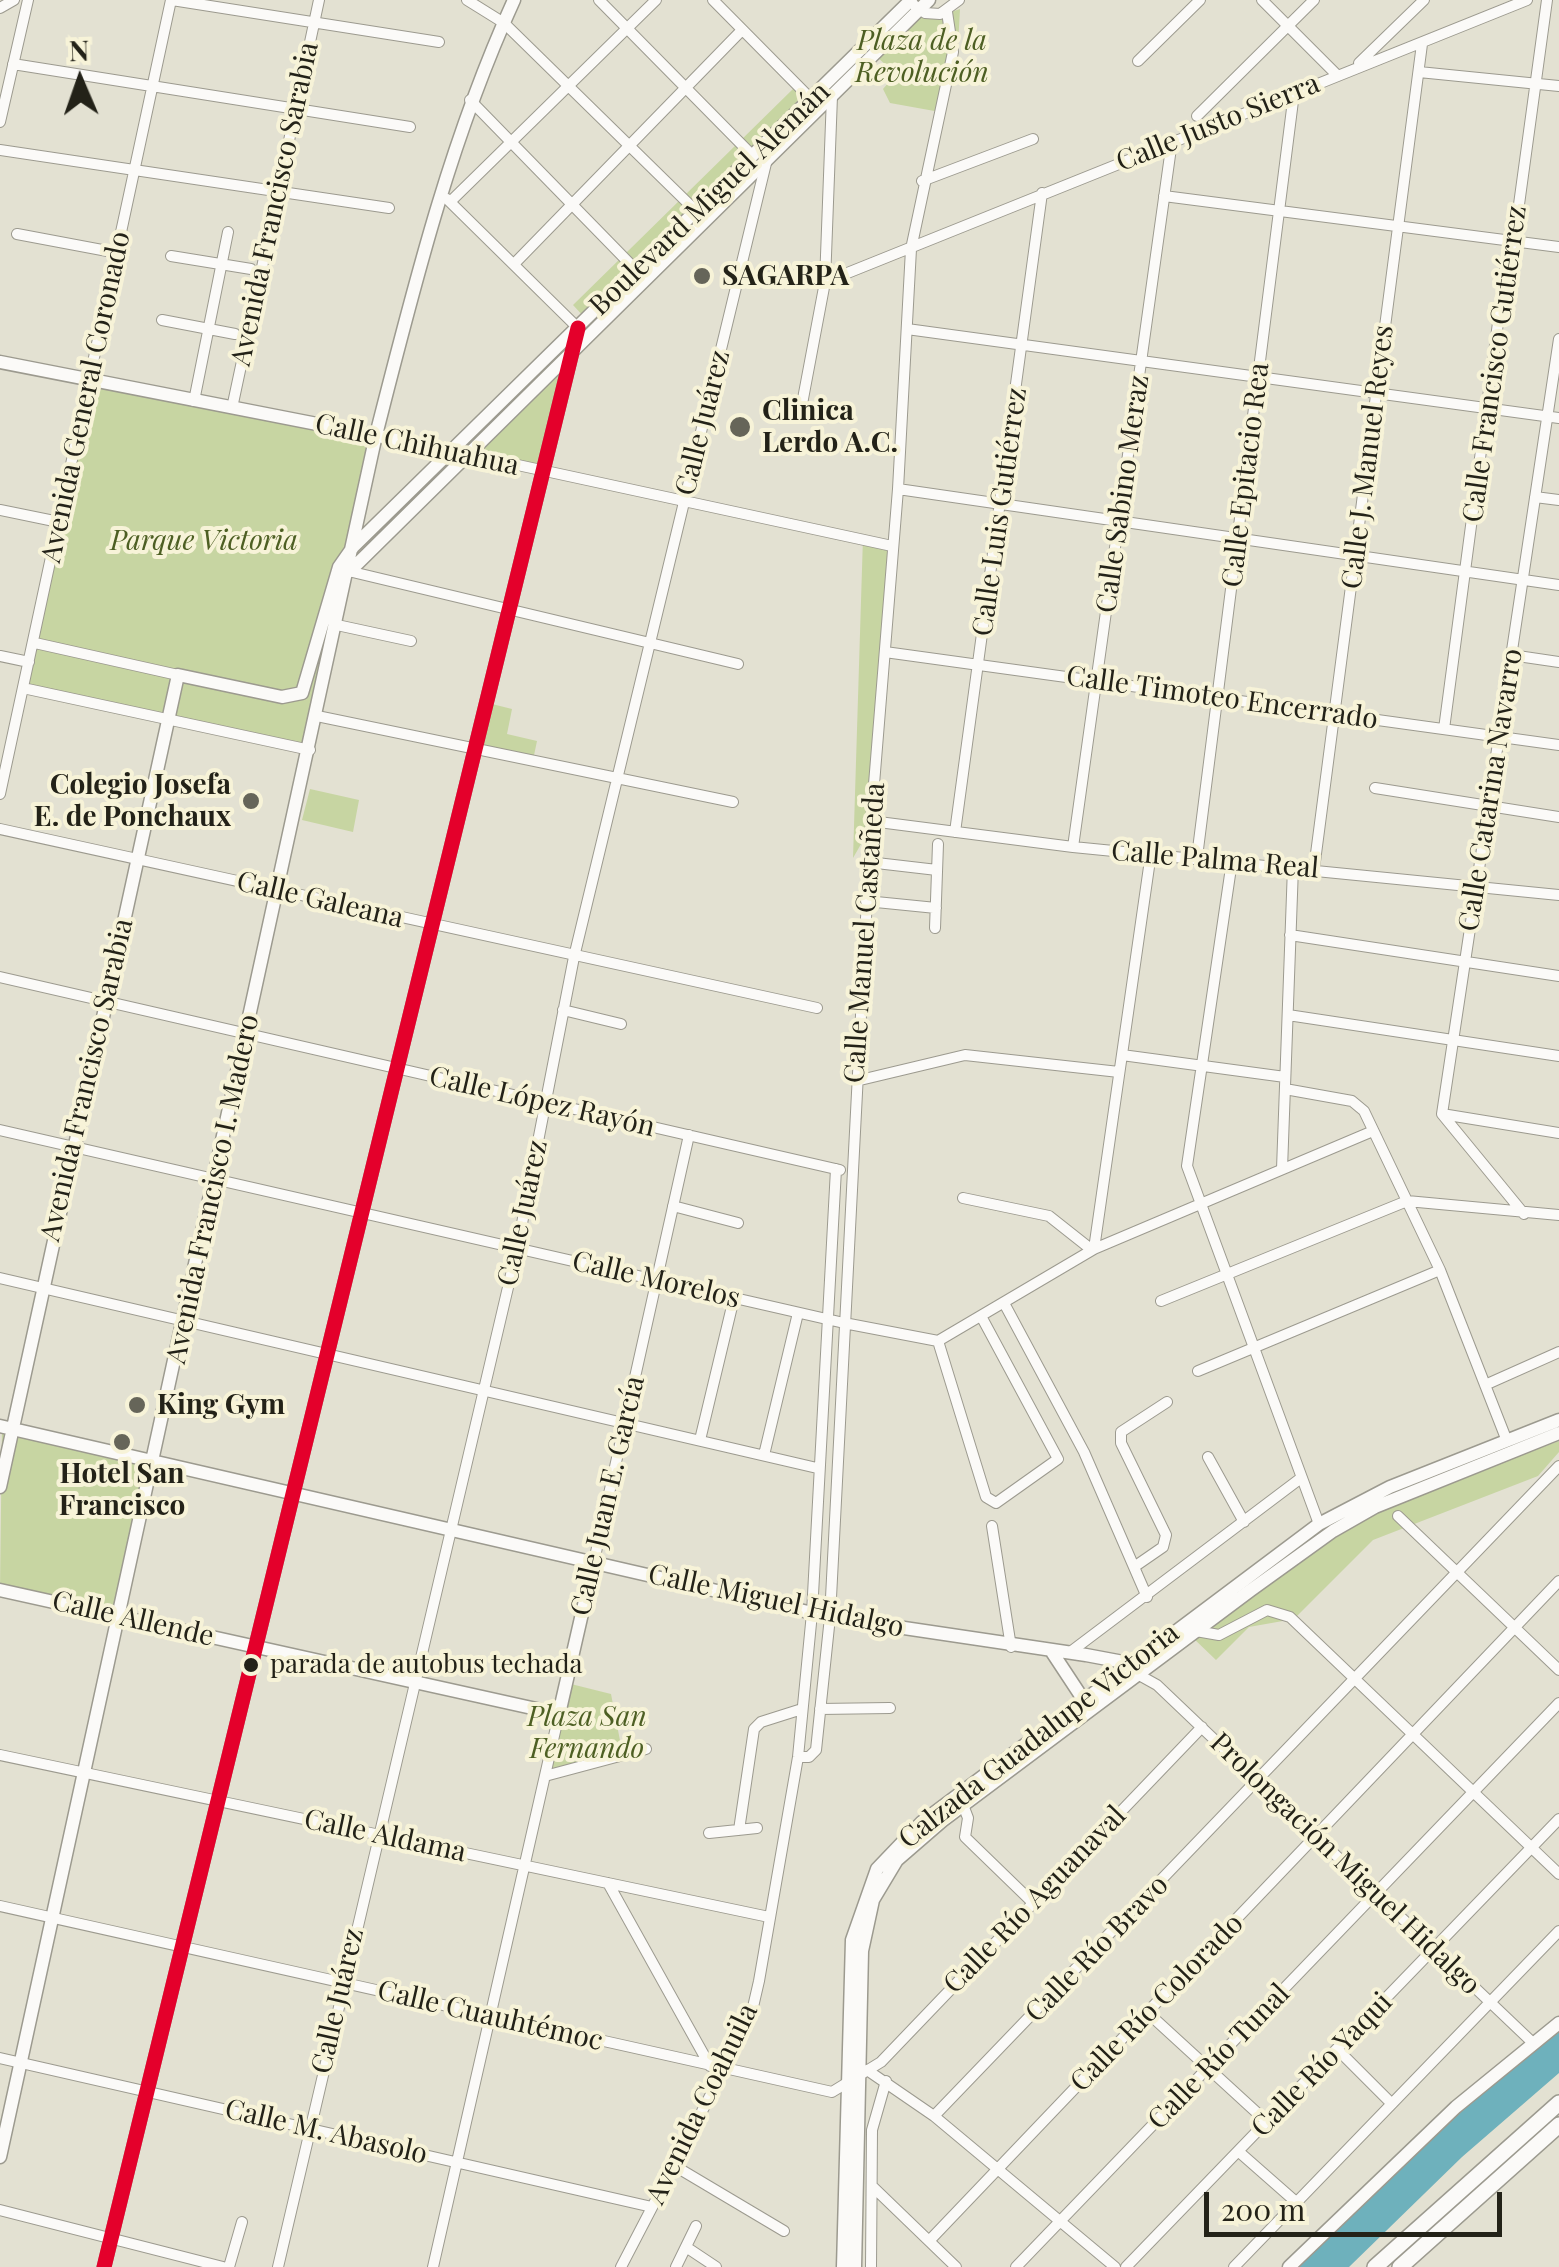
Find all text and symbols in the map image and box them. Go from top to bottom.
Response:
park label: Plaza de la Revolución [855,24,989,90]
north arrow [30,30,130,130]
text: N [68,31,90,68]
street label: Avenida Francisco Sarabia [224,39,326,369]
street label: Calle Justo Sierra [1111,67,1325,179]
street label: Boulevard Miguel Alemán [583,75,837,323]
street label: Calle Francisco Gutiérrez [1456,203,1534,525]
street label: Avenida General Coronado [34,228,138,566]
place label: SAGARPA [722,259,849,293]
marker: SAGARPA [691,265,713,287]
street label: Calle J. Manuel Reyes [1335,323,1401,591]
street label: Calle Juárez [669,347,737,499]
street label: Calle Epitacio Rea [1216,361,1276,589]
street label: Calle Sabino Meraz [1090,373,1156,615]
street label: Calle Luis Gutiérrez [966,386,1034,638]
place label: Clinica Lerdo A.C. [762,394,898,460]
street label: Calle Chihuahua [312,407,522,483]
marker: Clinica Lerdo A.C. [727,414,753,440]
park label: Parque Victoria [110,524,298,558]
street label: Calle Catarina Navarro [1452,646,1530,934]
street label: Calle Timoteo Encerrado [1064,659,1380,737]
place label: Colegio Josefa E. de Ponchaux [34,768,231,834]
street label: Calle Manuel Castañeda [838,782,892,1084]
marker: Colegio Josefa E. de Ponchaux [240,790,262,812]
street label: Calle Palma Real [1110,834,1320,886]
street label: Calle Galeana [233,865,407,935]
street label: Avenida Francisco Sarabia [34,915,140,1245]
street label: Avenida Francisco I. Madero [160,1011,266,1367]
street label: Calle López Rayón [426,1060,658,1144]
street label: Calle Juárez [491,1137,555,1289]
street label: Calle Morelos [569,1244,743,1316]
street label: Calle Juan E. García [564,1373,652,1619]
place label: King Gym [157,1388,285,1422]
marker: King Gym [126,1394,148,1416]
marker: Hotel San Francisco [111,1431,133,1453]
place label: Hotel San Francisco [59,1457,185,1523]
street label: Calle Miguel Hidalgo [645,1558,907,1644]
street label: Calle Allende [49,1584,217,1654]
street label: Calzada Guadalupe Victoria [892,1616,1186,1856]
place label: parada de autobus techada [270,1649,582,1681]
marker: parada de autobus techada [241,1655,261,1675]
park label: Plaza San Fernando [527,1700,647,1766]
street label: Prolongación Miguel Hidalgo [1203,1726,1487,2002]
street label: Calle Río Aguanaval [937,1799,1133,2001]
street label: Calle Aldama [301,1802,469,1870]
street label: Calle Río Bravo [1019,1869,1175,2029]
street label: Calle Río Colorado [1064,1907,1250,2099]
street label: Calle Juárez [305,1925,371,2077]
street label: Calle Cuauhtémoc [374,1974,606,2058]
street label: Calle Río Tunal [1141,1977,1297,2137]
street label: Calle Río Yaqui [1245,1986,1399,2144]
street label: Avenida Coahuila [639,1998,765,2210]
street label: Calle M. Abasolo [222,2092,430,2172]
scale bar [1209,2172,1506,2234]
text: 200 m [1221,2189,1305,2229]

